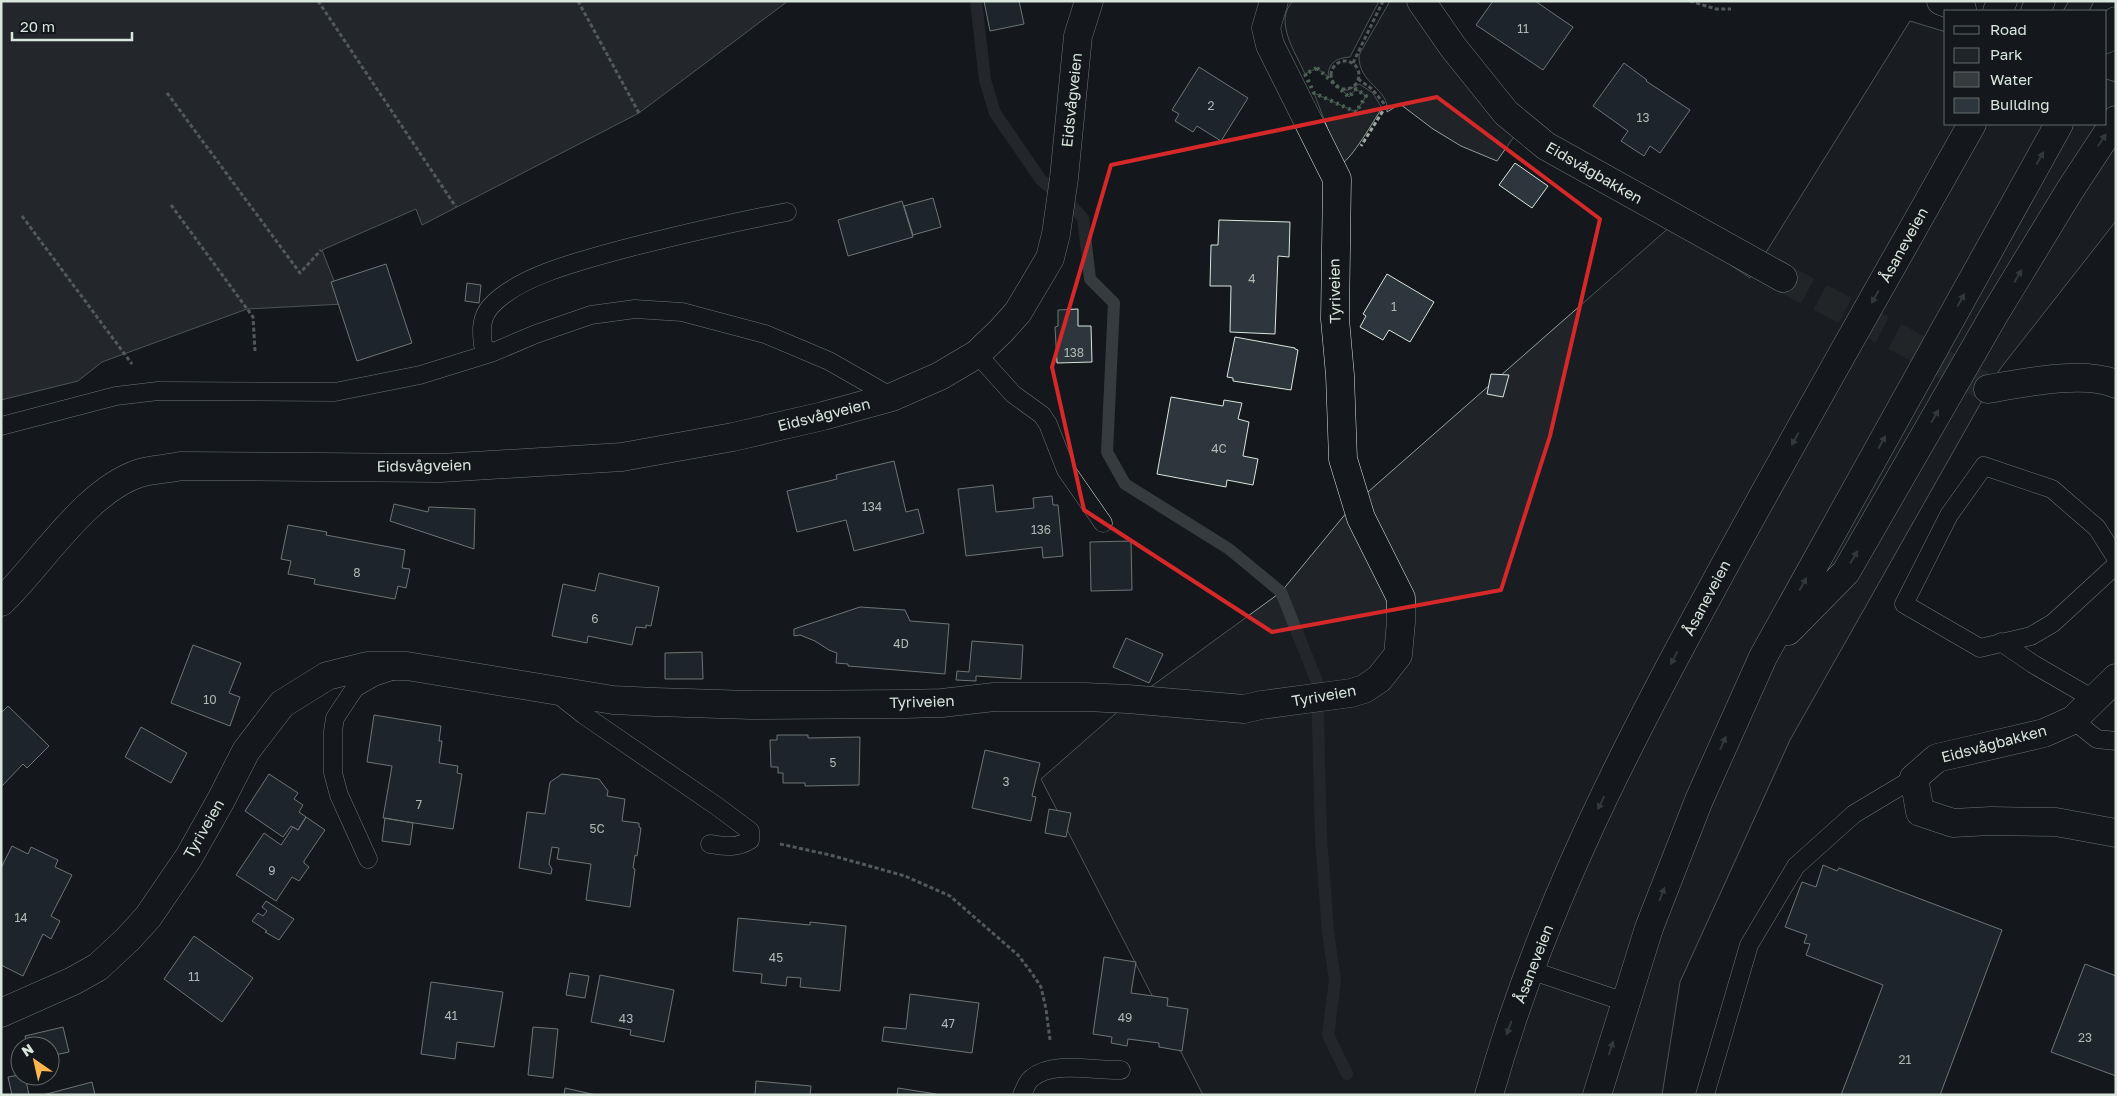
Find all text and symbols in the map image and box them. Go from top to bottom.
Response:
scale bar [12,10,132,42]
legend [1944,10,2107,125]
text: 20 m [20,17,55,35]
text: Road [1990,20,2027,38]
house number: 11 [1517,21,1529,36]
text: Park [1990,45,2023,63]
street label: Eidsvågveien [1057,52,1085,148]
text: Water [1990,70,2033,88]
text: Building [1990,95,2050,113]
house number: 2 [1208,98,1215,113]
house number: 13 [1637,110,1649,125]
one-way arrow [2098,134,2107,147]
street label: Eidsvågbakken [1543,137,1646,207]
one-way arrow [2036,150,2044,165]
street label: Åsaneveien [1875,204,1931,285]
street label: Tyriveien [1324,258,1344,324]
one-way arrow [2013,270,2022,283]
house number: 4 [1248,271,1256,286]
one-way arrow [1870,291,1879,304]
one-way arrow [1957,292,1965,307]
house number: 1 [1391,299,1397,314]
house number: 138 [1064,345,1084,360]
street label: Eidsvågveien [776,394,872,434]
one-way arrow [1931,410,1940,423]
one-way arrow [1790,432,1799,445]
one-way arrow [1878,435,1886,449]
house number: 4C [1211,441,1227,456]
street label: Eidsvågveien [376,455,472,475]
house number: 134 [862,499,882,514]
house number: 136 [1031,522,1051,537]
one-way arrow [1850,551,1859,564]
street label: Åsaneveien [1679,557,1733,638]
house number: 8 [353,565,361,580]
one-way arrow [1799,577,1808,591]
house number: 6 [591,611,599,626]
house number: 4D [893,636,909,651]
one-way arrow [1670,651,1679,665]
street label: Tyriveien [1290,680,1357,710]
street label: Tyriveien [889,691,955,711]
house number: 10 [203,692,217,707]
street label: Eidsvågbakken [1939,720,2048,766]
one-way arrow [1720,736,1728,750]
house number: 5 [830,755,837,770]
house number: 3 [1002,774,1010,789]
street label: Tyriveien [179,796,227,861]
one-way arrow [1597,796,1605,810]
house number: 7 [416,797,422,812]
house number: 5C [589,821,605,836]
house number: 9 [268,863,276,878]
one-way arrow [1658,886,1666,901]
house number: 14 [14,910,28,925]
street label: Åsaneveien [1510,922,1556,1006]
house number: 45 [769,950,783,965]
house number: 11 [188,969,200,984]
house number: 41 [444,1008,458,1023]
house number: 49 [1118,1010,1132,1025]
house number: 43 [619,1011,633,1026]
house number: 47 [941,1016,955,1031]
one-way arrow [1505,1021,1513,1036]
house number: 23 [2078,1030,2092,1045]
north arrow [10,1036,60,1086]
text: N [18,1040,37,1060]
one-way arrow [1607,1040,1615,1055]
house number: 21 [1899,1052,1912,1067]

